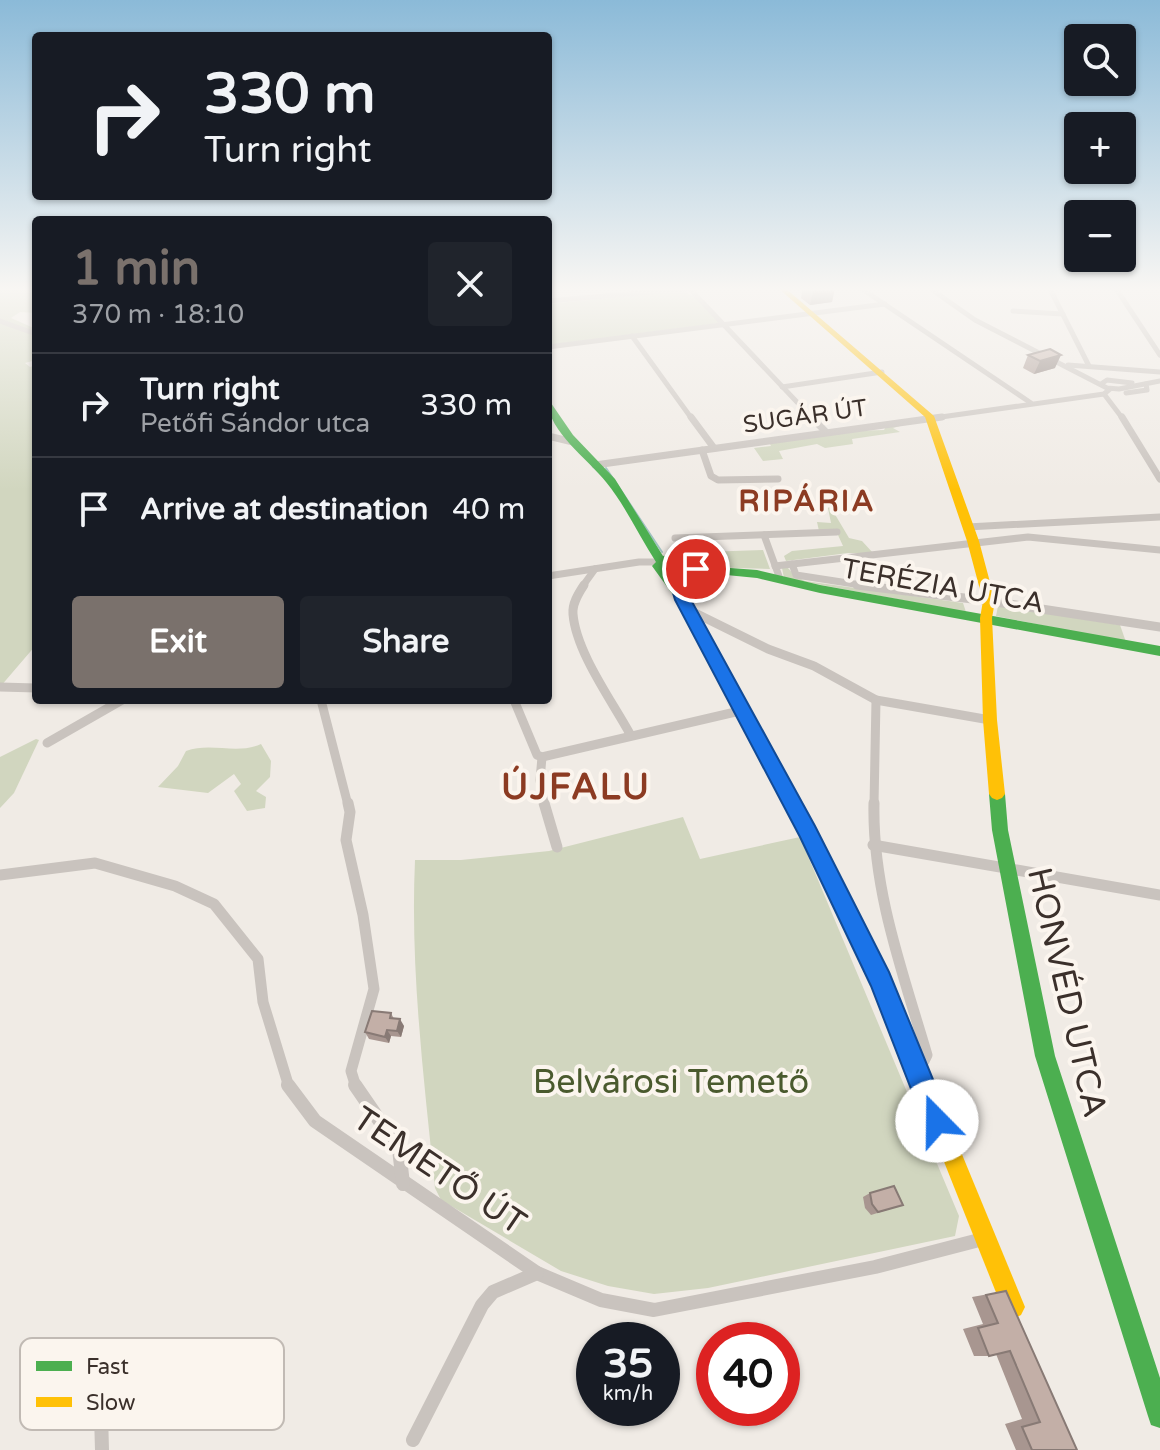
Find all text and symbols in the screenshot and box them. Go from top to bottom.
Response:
map controls [1064,24,1136,272]
button: search [1064,24,1136,96]
text: 330 m [204,61,375,128]
icon: right [72,64,176,168]
button: + [1064,112,1136,184]
text: Turn right [204,129,371,172]
button: − [1064,200,1136,272]
text: 1 min [72,240,200,298]
button: close [428,242,512,326]
text: 370 m · 18:10 [72,299,244,330]
text: Turn right [140,371,280,408]
icon: right [72,383,116,427]
text: 330 m [420,387,512,424]
street label: SUGÁR ÚT [741,392,869,440]
text: Petőfi Sándor utca [140,408,370,439]
district label: RIPÁRIA [738,482,876,520]
icon: arrive [72,487,116,531]
text: Arrive at destination [140,491,428,528]
text: 40 m [452,491,525,528]
pin [662,535,730,603]
icon: arrive [674,547,718,591]
street label: TERÉZIA UTCA [839,551,1047,620]
button: Exit [72,596,284,688]
button: Share [300,596,512,688]
district label: ÚJFALU [501,765,651,809]
street label: HONVÉD UTCA [1018,864,1115,1121]
park label: Belvárosi Temető [533,1062,809,1103]
position arrow [895,1079,979,1163]
street label: TEMETŐ ÚT [345,1098,534,1244]
speed limit sign: 40 [696,1322,800,1426]
legend [20,1338,284,1430]
text: 35 [603,1340,653,1388]
text: Fast [86,1354,129,1380]
text: km/h [603,1382,653,1406]
text: Slow [86,1390,136,1416]

